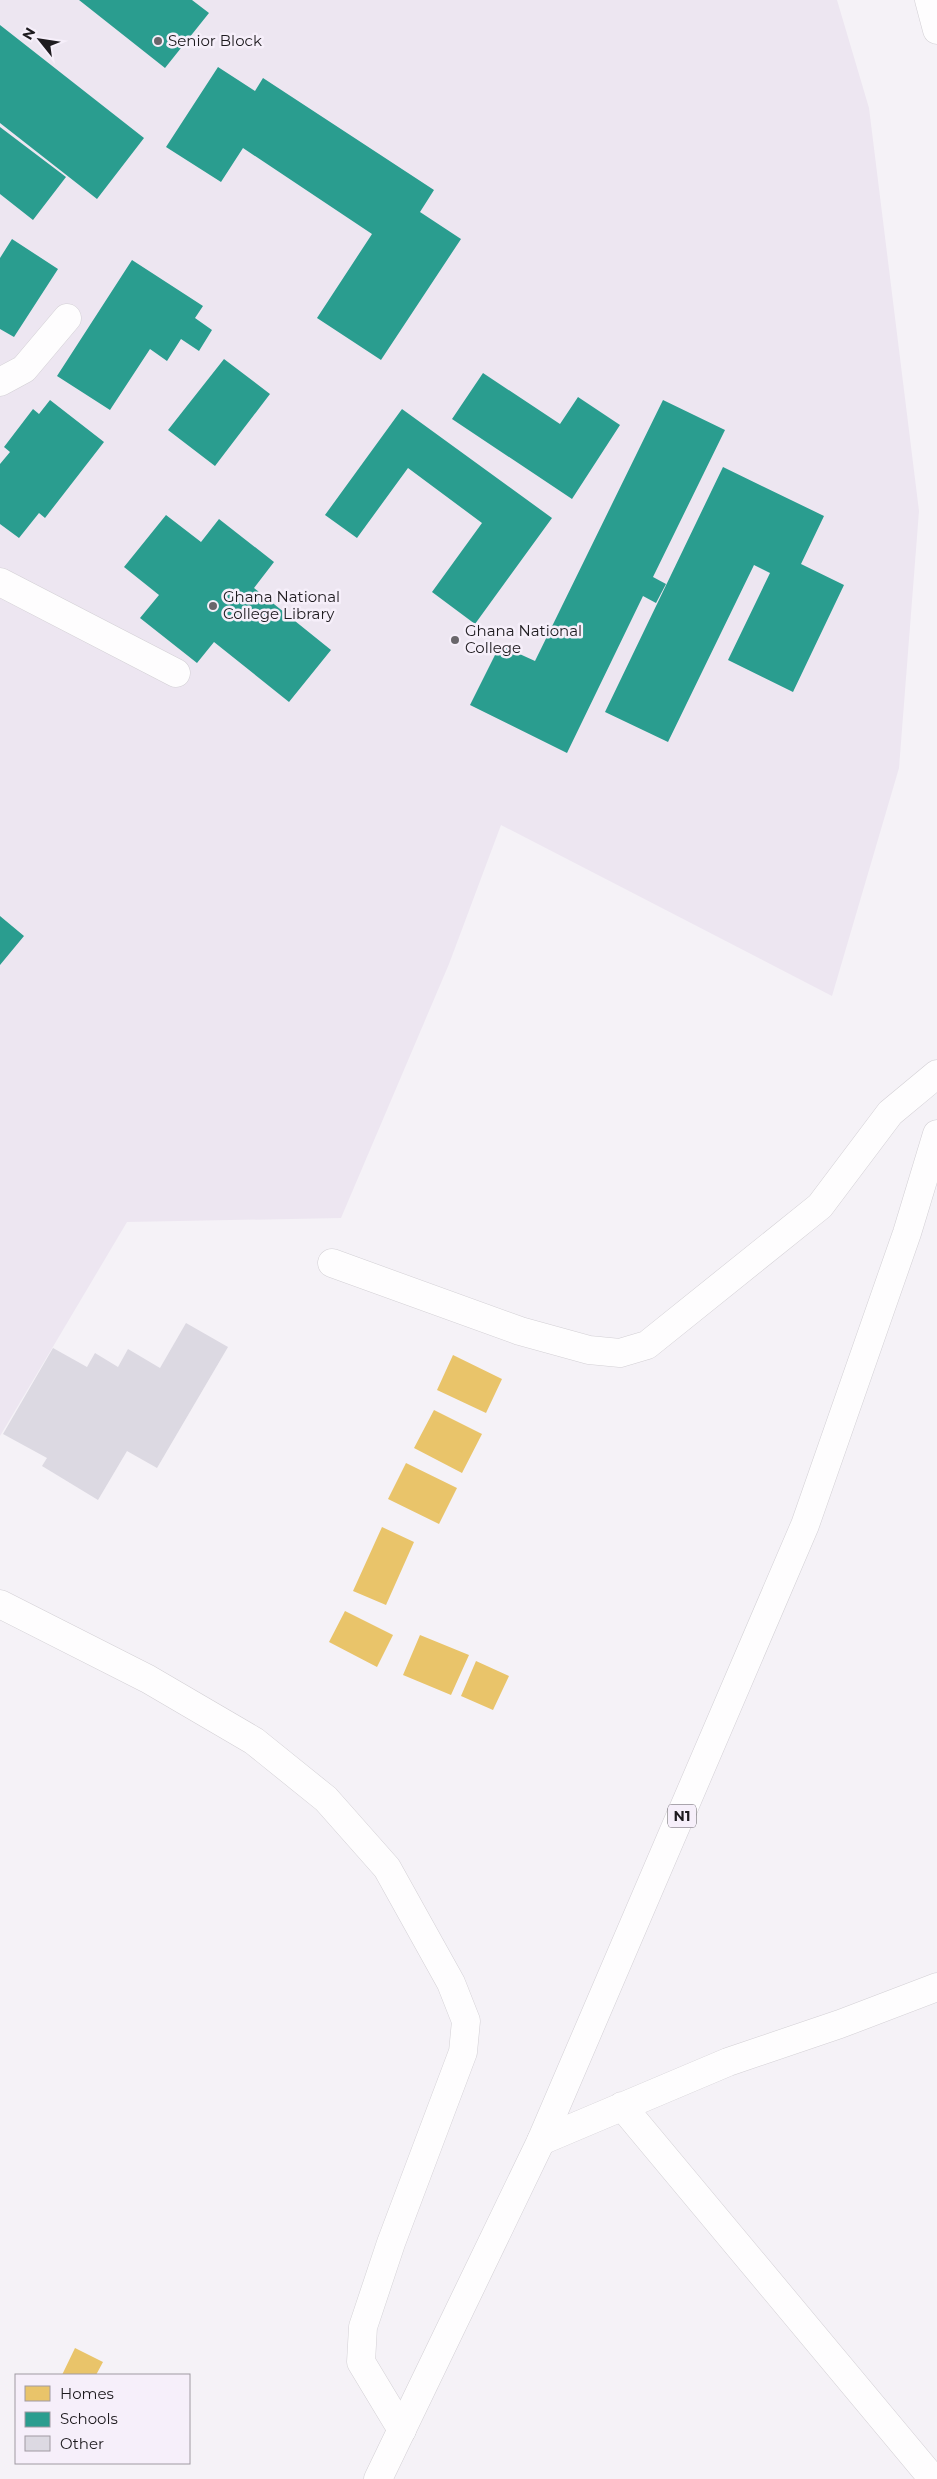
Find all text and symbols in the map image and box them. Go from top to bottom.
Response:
north arrow [15,15,65,65]
text: N [18,24,39,43]
place label: Senior Block [168,31,262,50]
marker: Senior Block [152,35,164,47]
place label: Ghana National College Library [223,587,340,623]
marker: Ghana National College Library [207,600,219,612]
place label: Ghana National College [465,621,582,657]
marker: Ghana National College [449,634,461,646]
road number: N1 [668,1804,696,1828]
legend [15,2374,190,2464]
text: Homes [60,2384,114,2403]
text: Schools [60,2409,118,2428]
text: Other [60,2434,104,2453]

